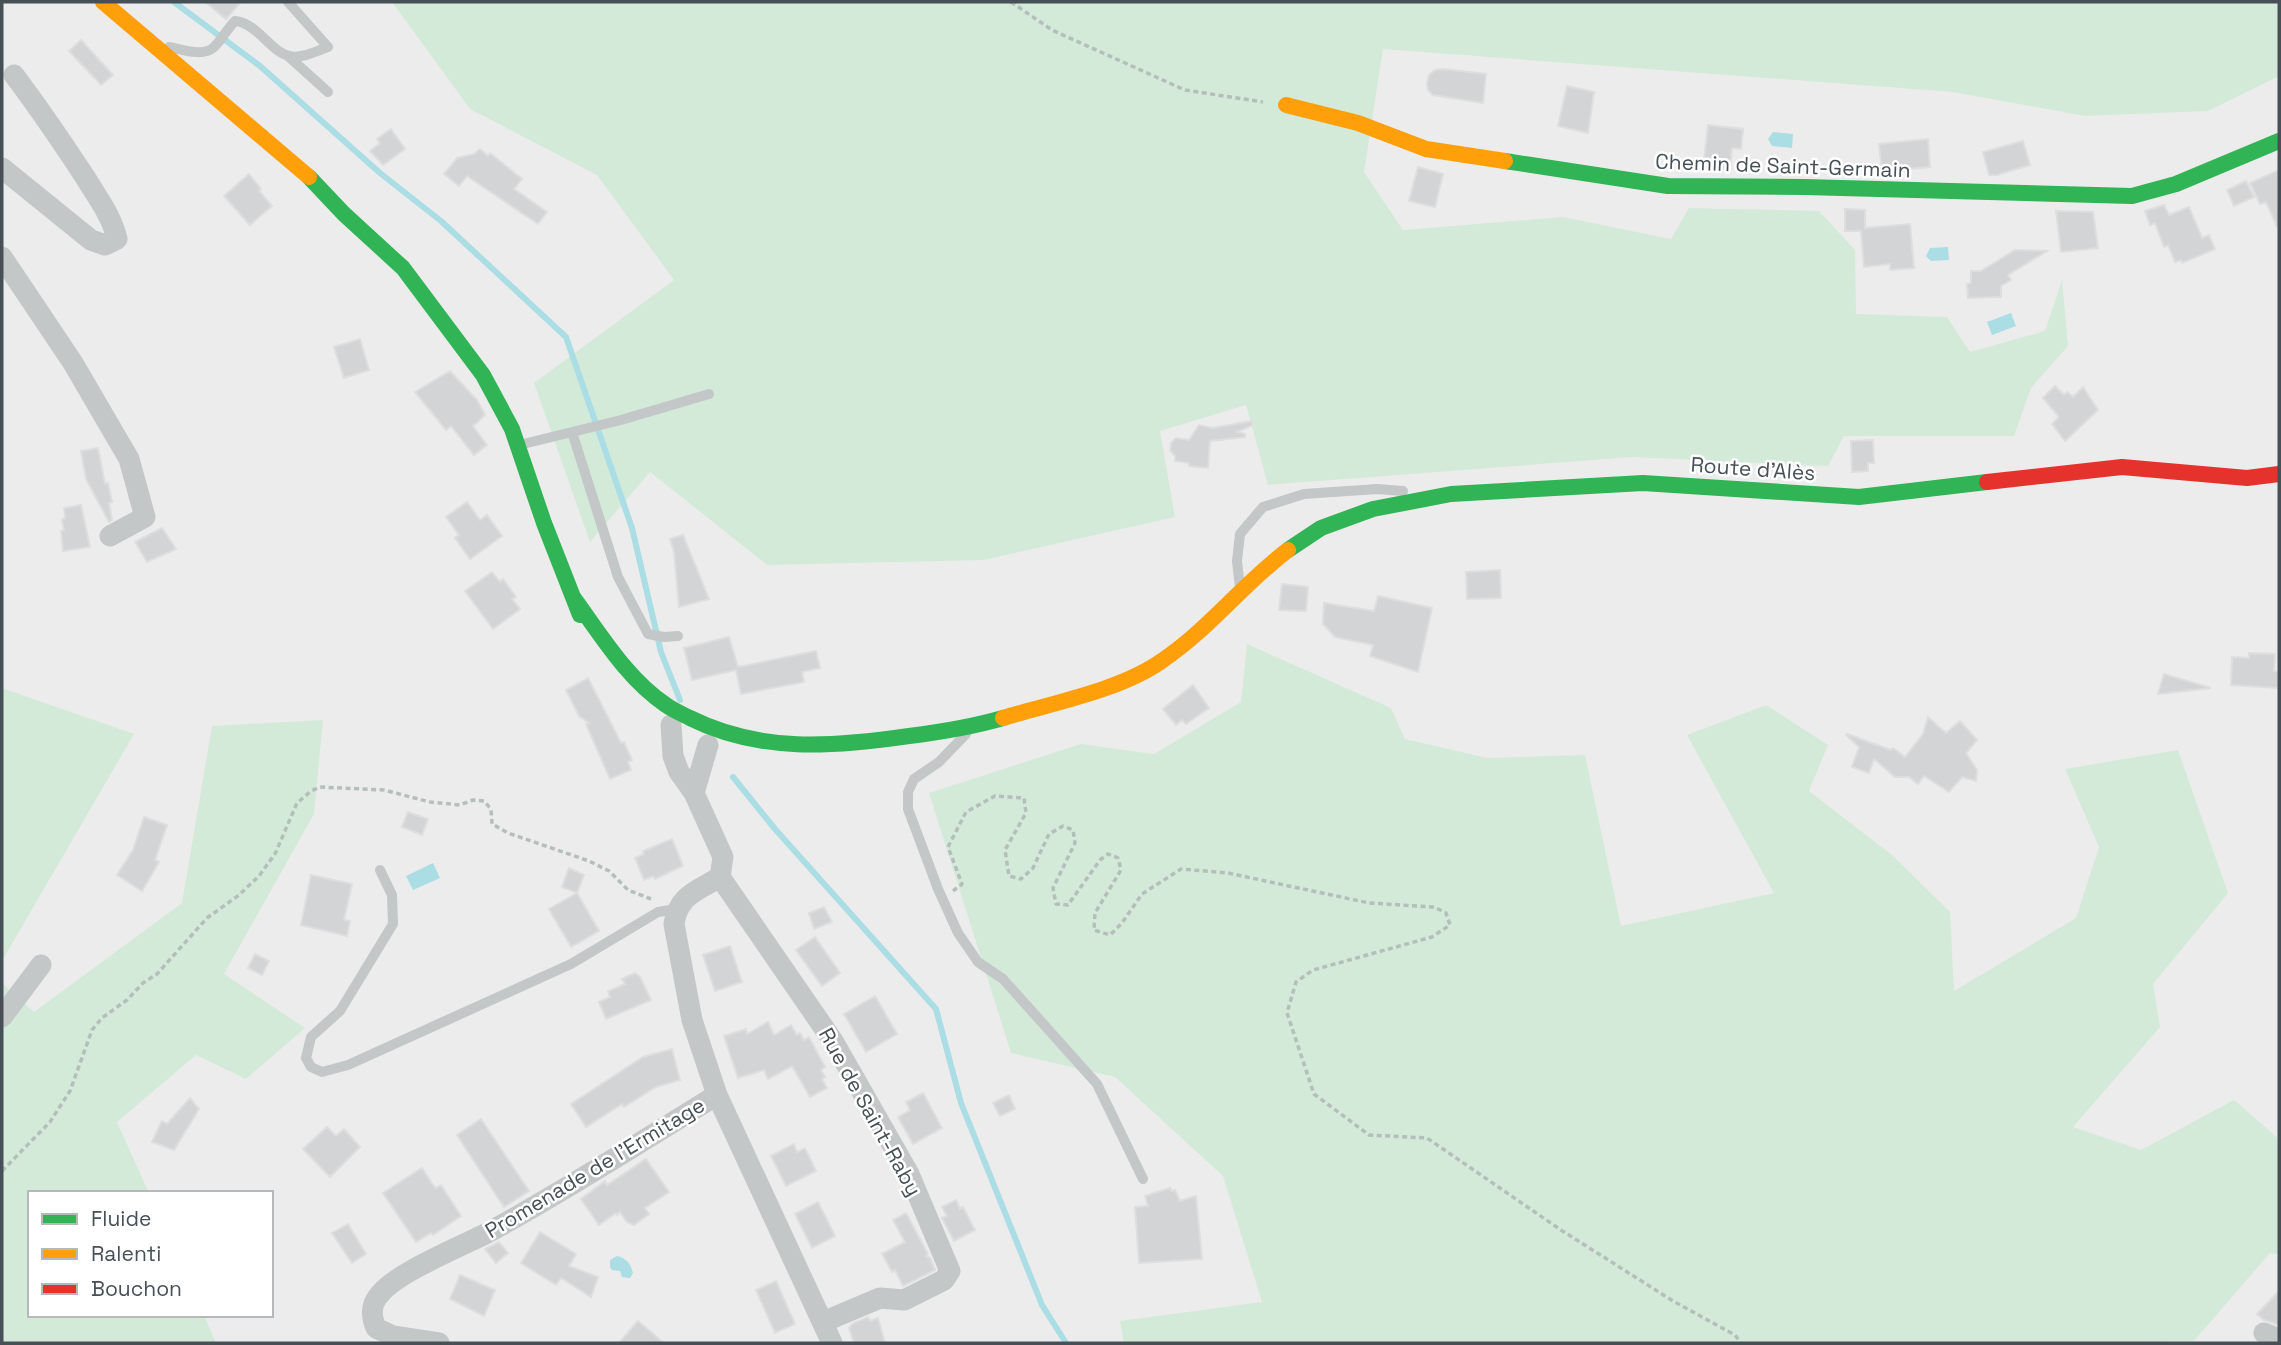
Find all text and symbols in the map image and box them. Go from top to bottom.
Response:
street label: Chemin de Saint-Germain [1655,148,1911,183]
street label: Route d'Alès [1690,451,1816,486]
street label: Rue de Saint-Raby [813,1023,928,1201]
street label: Promenade de l'Ermitage [480,1091,710,1244]
legend [28,1191,273,1317]
text: Fluide [91,1205,151,1232]
text: Ralenti [91,1240,161,1267]
text: Bouchon [91,1275,182,1302]

